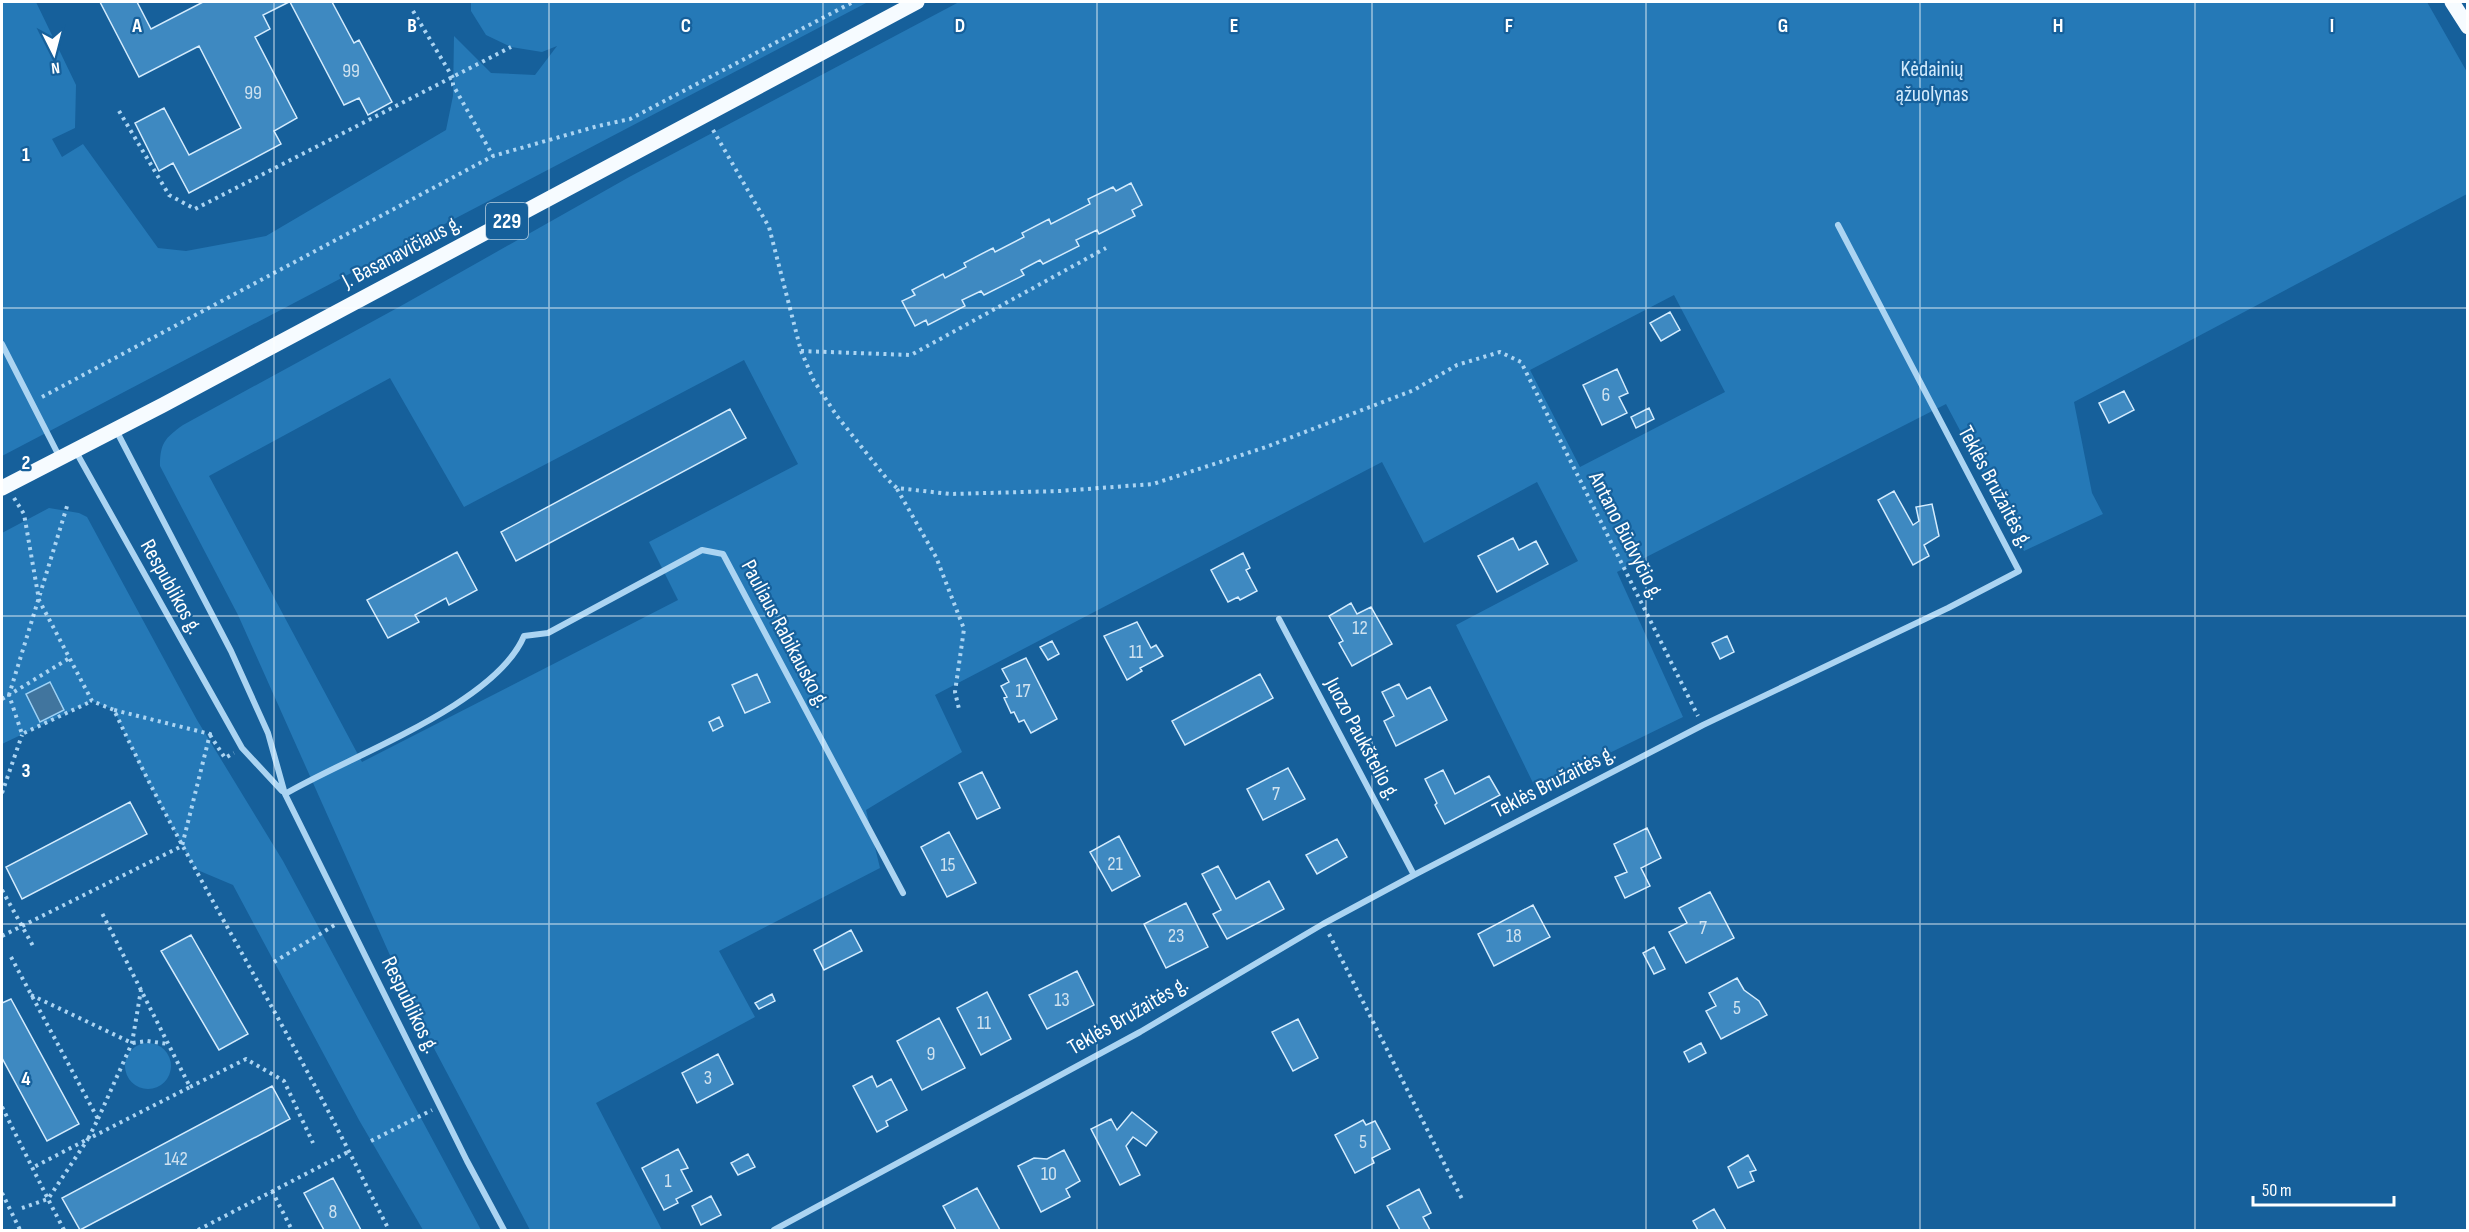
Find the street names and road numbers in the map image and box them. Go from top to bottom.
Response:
road number: 229 [486,203,528,239]
street label: J. Basanavičiaus g. [337,209,466,295]
street label: Teklės Bružaitės g. [1952,421,2038,553]
street label: Antano Būdvyčio g. [1582,467,1670,604]
street label: Respublikos g. [134,535,208,639]
street label: Pauliaus Rabikausko g. [735,555,835,713]
street label: Juozo Paukštelio g. [1318,672,1406,805]
street label: Teklės Bružaitės g. [1488,739,1620,825]
street label: Respublikos g. [375,952,445,1058]
street label: Teklės Bružaitės g. [1063,971,1193,1061]

